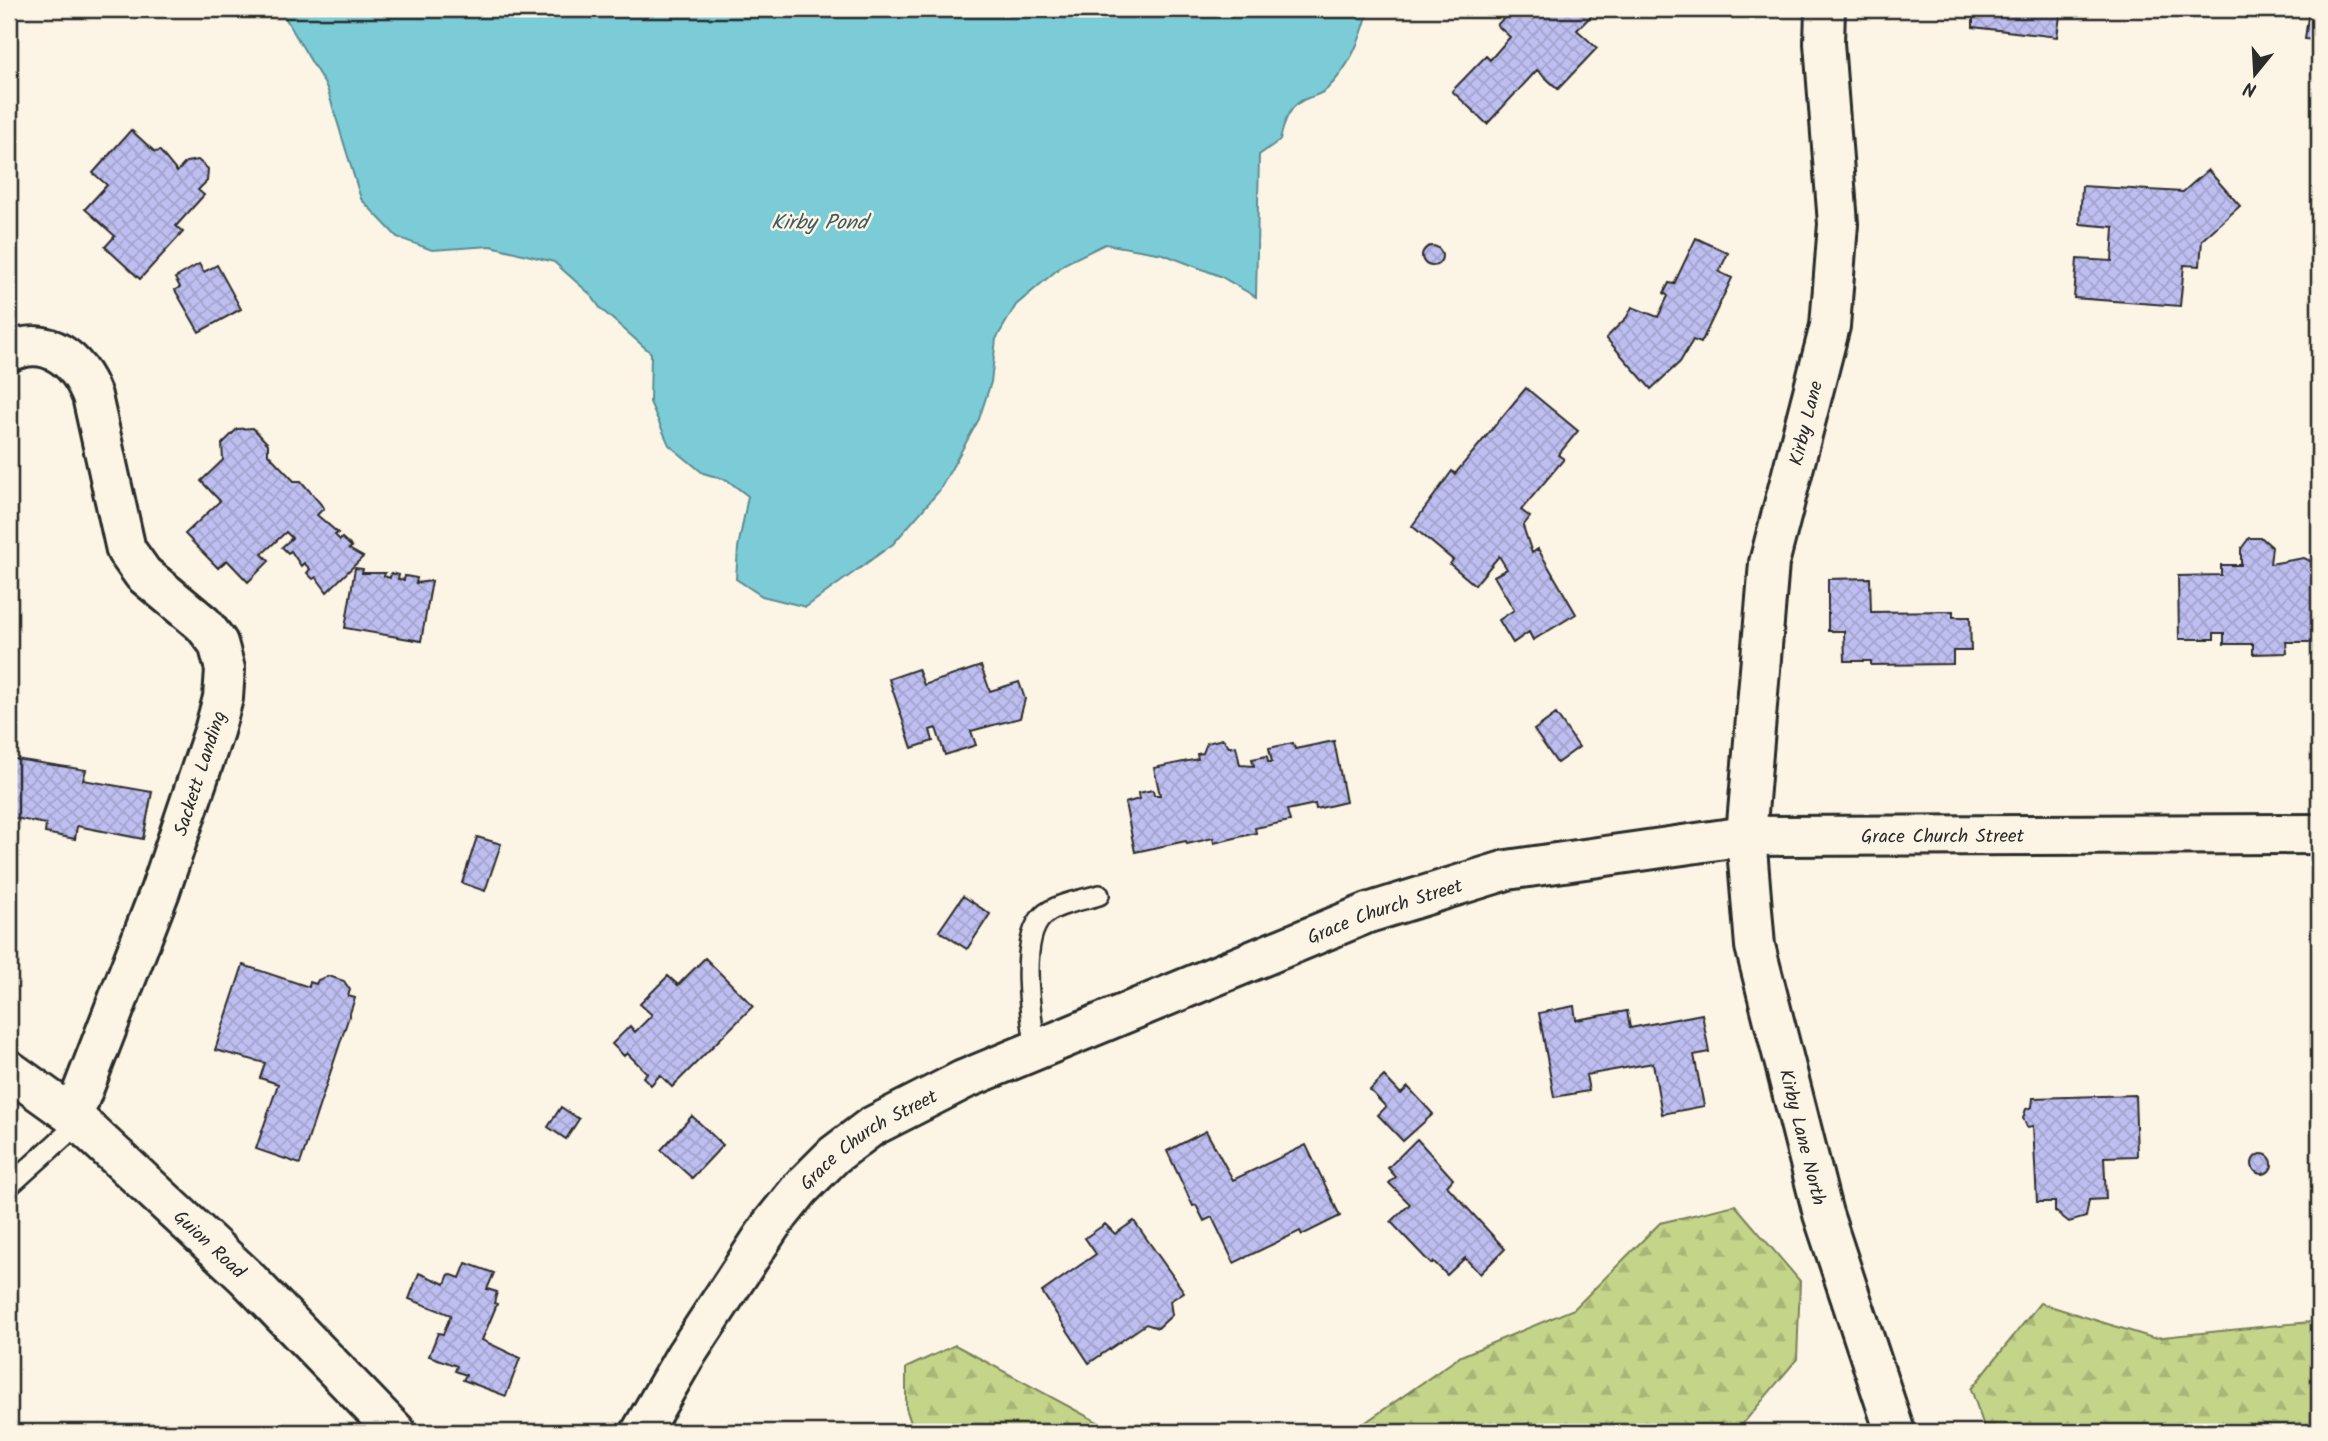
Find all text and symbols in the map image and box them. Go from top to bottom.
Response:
north arrow [2220,38,2290,108]
text: N [2240,72,2261,104]
water label: Kirby Pond [771,207,872,240]
street label: Kirby Lane [1782,377,1832,469]
street label: Sackett Landing [167,707,235,840]
street label: Grace Church Street [1861,822,2025,853]
street label: Grace Church Street [1303,871,1467,954]
street label: Kirby Lane North [1770,1066,1833,1209]
street label: Grace Church Street [793,1082,944,1198]
street label: Guion Road [166,1203,252,1287]

